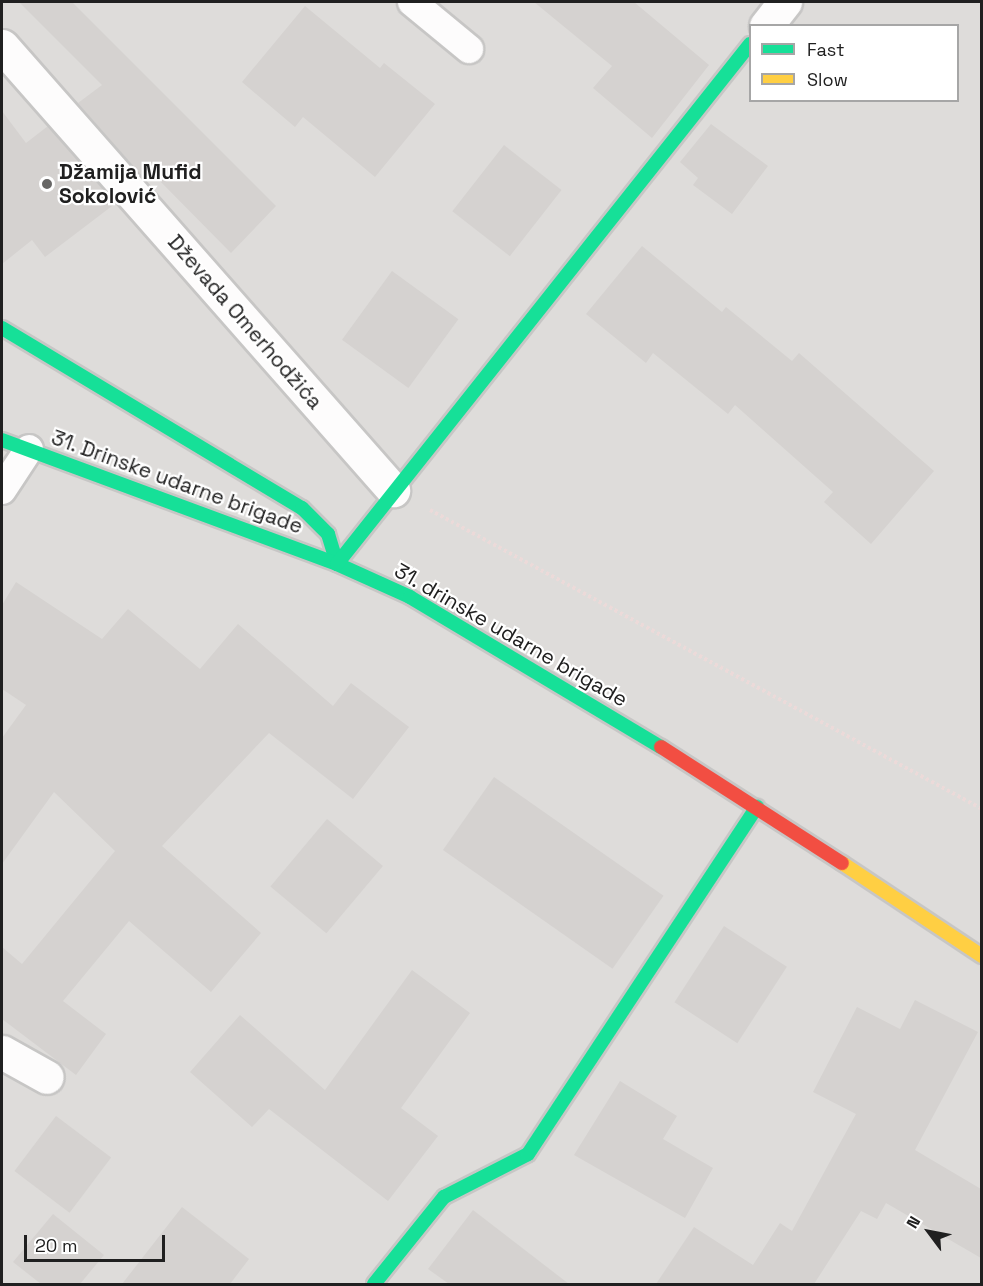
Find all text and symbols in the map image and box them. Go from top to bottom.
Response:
legend [749,24,959,102]
text: Fast [807,38,844,61]
text: Slow [807,68,848,91]
place label: Džamija Mufid Sokolović [59,159,202,209]
marker: Džamija Mufid Sokolović [40,177,54,191]
street label: Dževada Omerhodžića [162,230,328,414]
street label: 31. Drinske udarne brigade [48,425,306,539]
street label: 31. drinske udarne brigade [390,558,632,712]
north arrow [899,1202,959,1262]
text: N [902,1212,925,1232]
scale bar [27,1223,168,1261]
text: 20 m [35,1234,78,1257]

